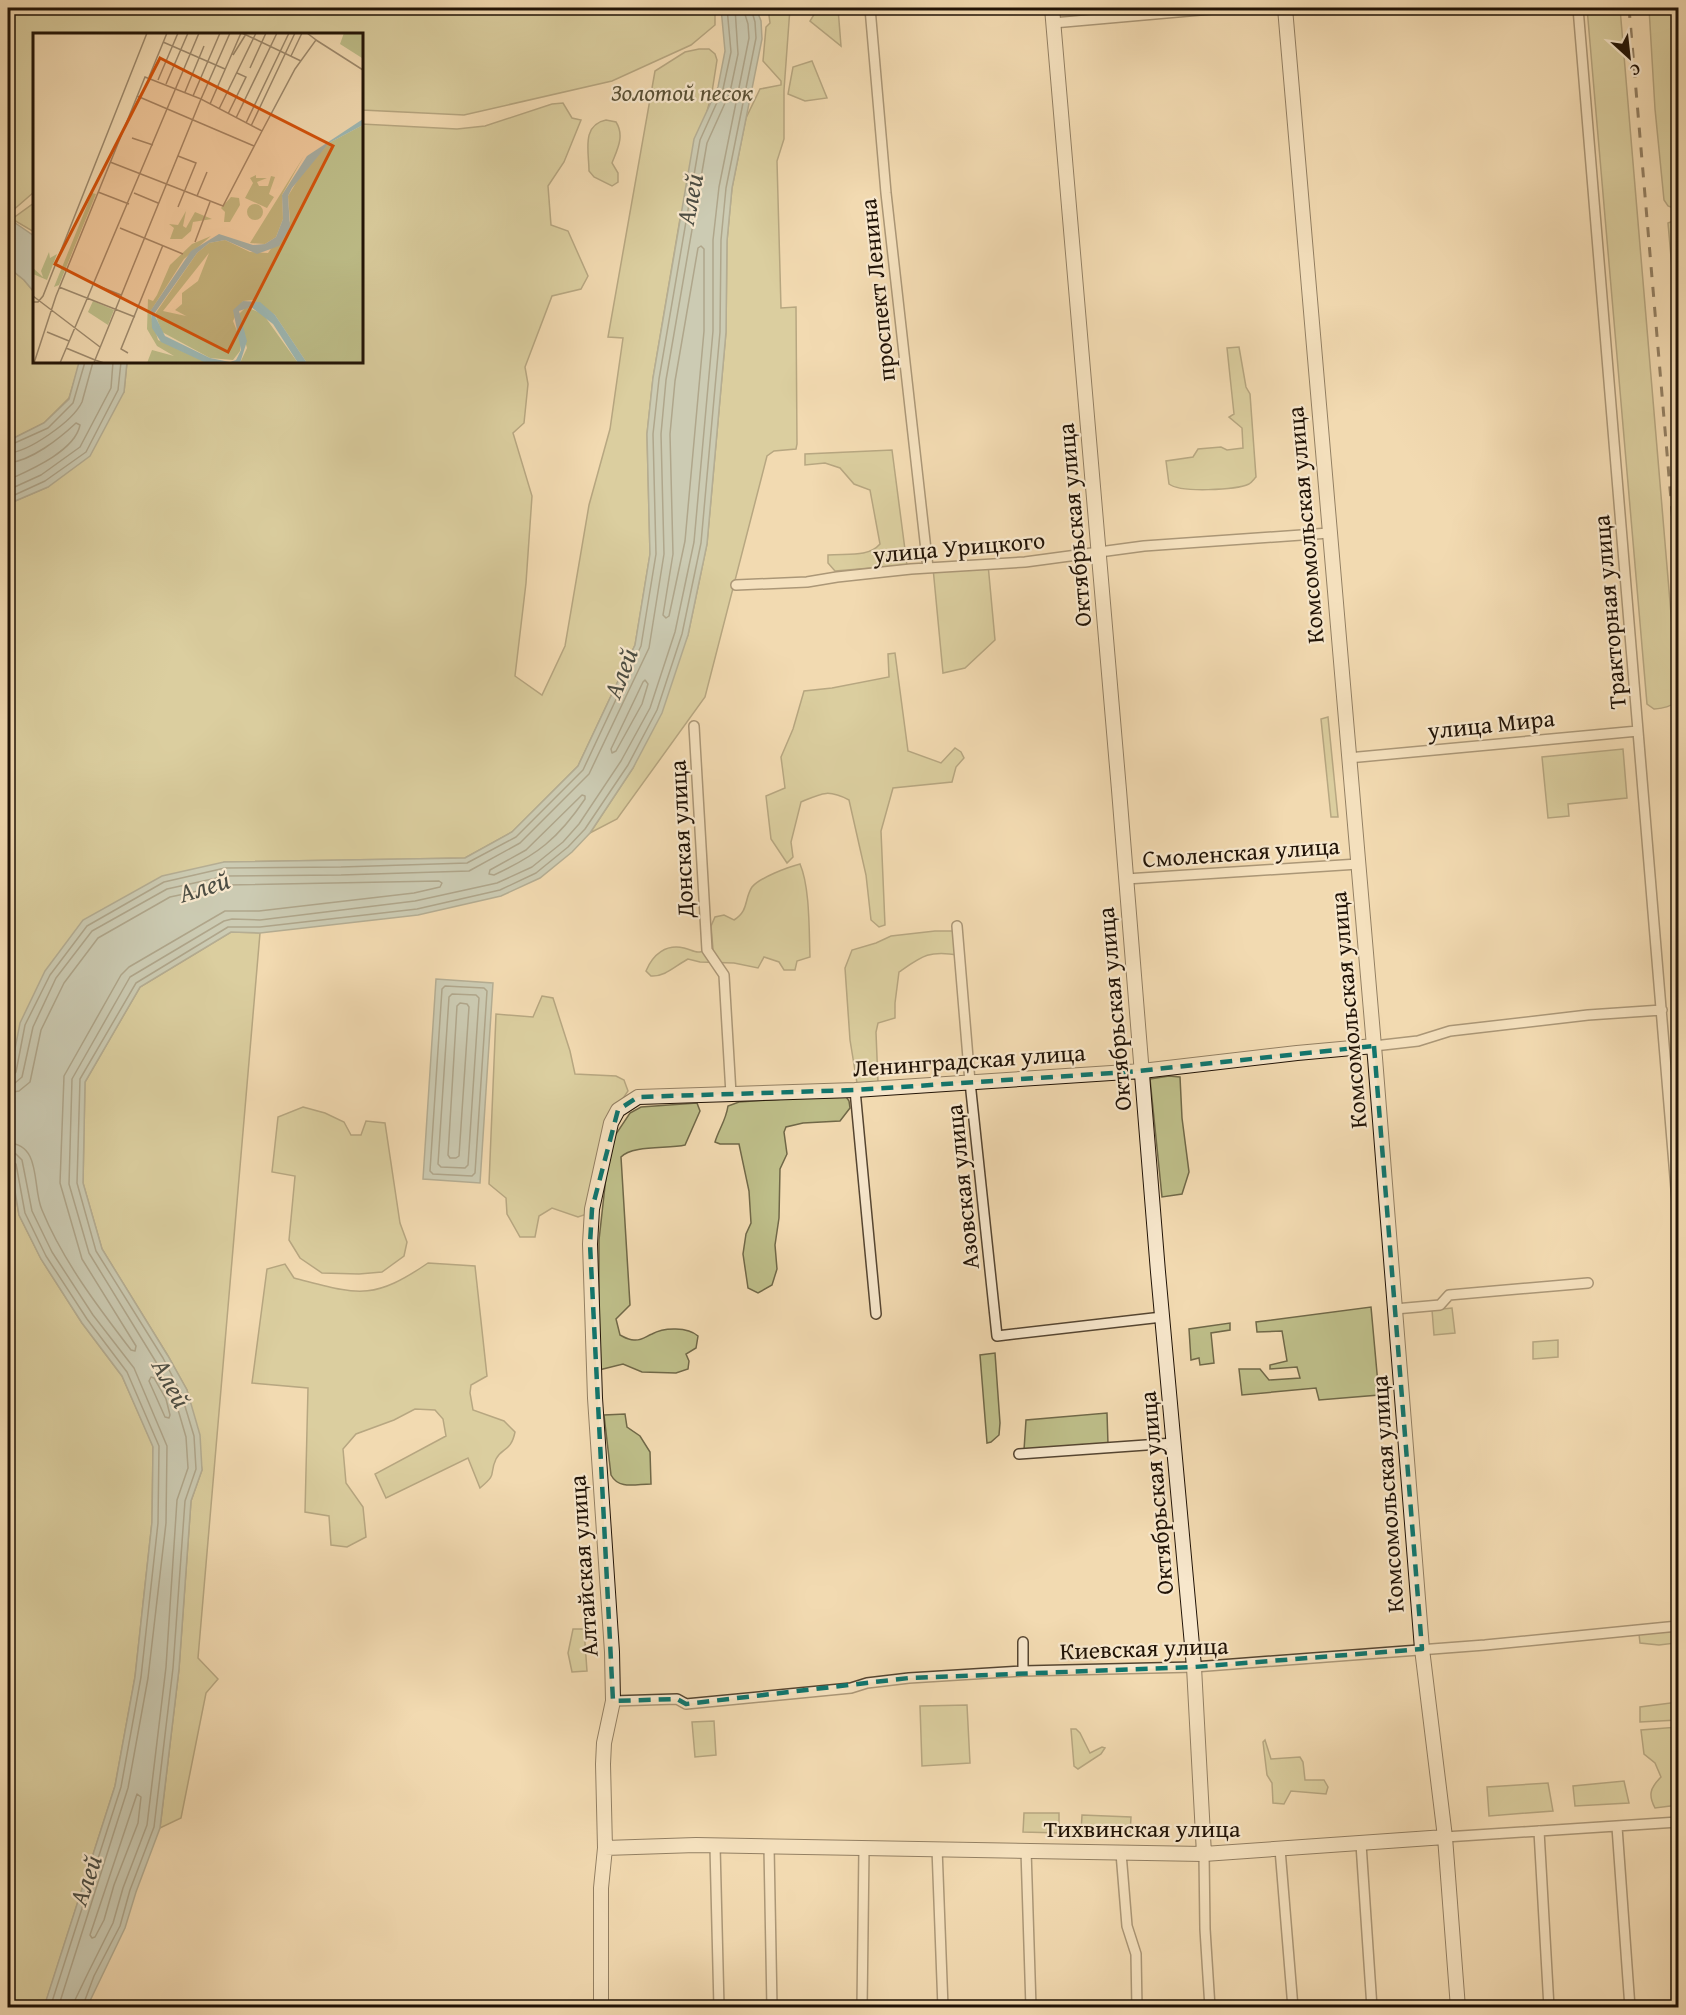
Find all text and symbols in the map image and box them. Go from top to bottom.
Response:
north arrow [1599,27,1659,87]
inset map [33,33,363,363]
text: С [1626,58,1645,83]
park label: Золотой песок [611,75,753,110]
water label: Алей [665,170,713,229]
street label: проспект Ленина [850,196,904,383]
street label: Комсомольская улица [1277,404,1333,645]
street label: Октябрьская улица [1048,421,1100,628]
street label: Тракторная улица [1583,513,1635,711]
street label: улица Урицкого [870,522,1047,572]
water label: Алей [592,642,647,705]
street label: улица Мира [1425,700,1557,748]
street label: Донская улица [659,758,703,920]
street label: Смоленская улица [1141,828,1341,876]
water label: Алей [173,860,235,913]
street label: Комсомольская улица [1320,889,1376,1130]
street label: Октябрьская улица [1088,905,1140,1112]
street label: Ленинградская улица [852,1034,1087,1086]
street label: Азовская улица [936,1102,988,1271]
water label: Алей [142,1350,202,1415]
street label: Комсомольская улица [1361,1374,1413,1614]
street label: Октябрьская улица [1130,1389,1182,1596]
street label: Алтайская улица [559,1473,607,1658]
street label: Киевская улица [1059,1628,1230,1668]
street label: Тихвинская улица [1044,1811,1241,1846]
water label: Алей [58,1849,112,1912]

